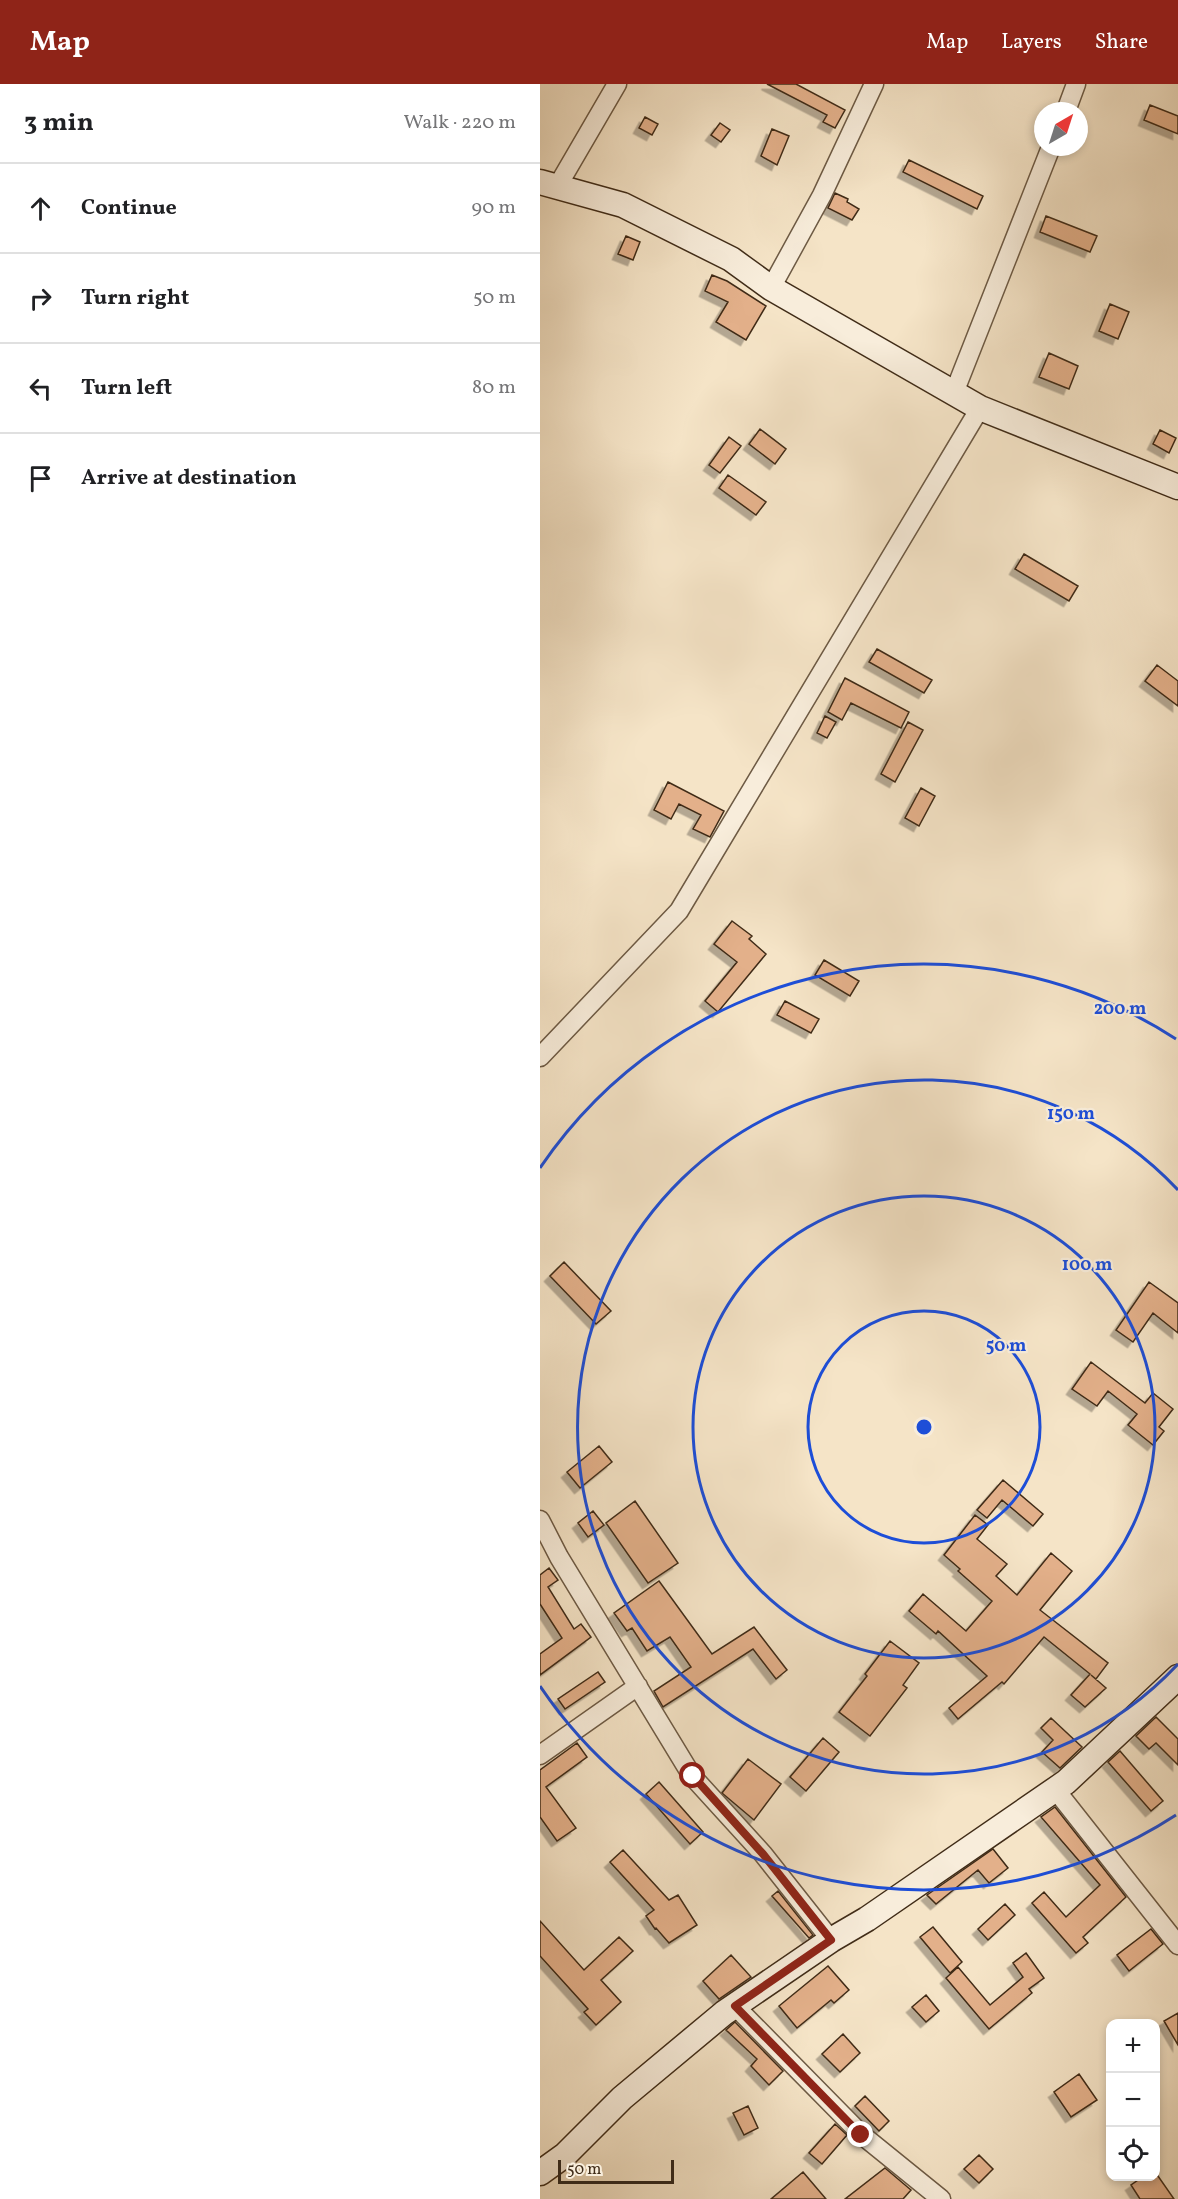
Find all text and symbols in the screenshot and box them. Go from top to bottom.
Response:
text: Map [30,23,90,62]
text: Map [926,28,968,57]
text: Layers [1001,28,1062,57]
text: Share [1095,28,1148,57]
north arrow [1034,102,1088,156]
text: 3 min [24,105,94,141]
text: Walk · 220 m [404,109,516,137]
icon: ahead [24,192,57,225]
text: Continue [81,193,177,224]
text: 90 m [472,194,516,222]
icon: right [24,282,57,315]
text: Turn right [81,283,189,314]
text: 50 m [473,284,516,312]
icon: left [24,372,57,405]
text: Turn left [81,373,172,404]
text: 80 m [472,374,516,402]
icon: arrive [24,462,57,495]
text: Arrive at destination [81,463,297,494]
text: 200 m [1094,997,1146,1022]
text: 150 m [1047,1102,1095,1127]
text: 100 m [1062,1253,1112,1278]
text: 50 m [986,1334,1026,1359]
centre of rings [914,1417,934,1437]
route start [679,1762,705,1788]
map controls [1106,2019,1160,2181]
button: + [1106,2019,1160,2073]
button: − [1106,2073,1160,2127]
route end [847,2121,873,2147]
button: locate [1106,2127,1160,2181]
scale bar [558,2157,674,2184]
text: 50 m [567,2159,601,2181]

